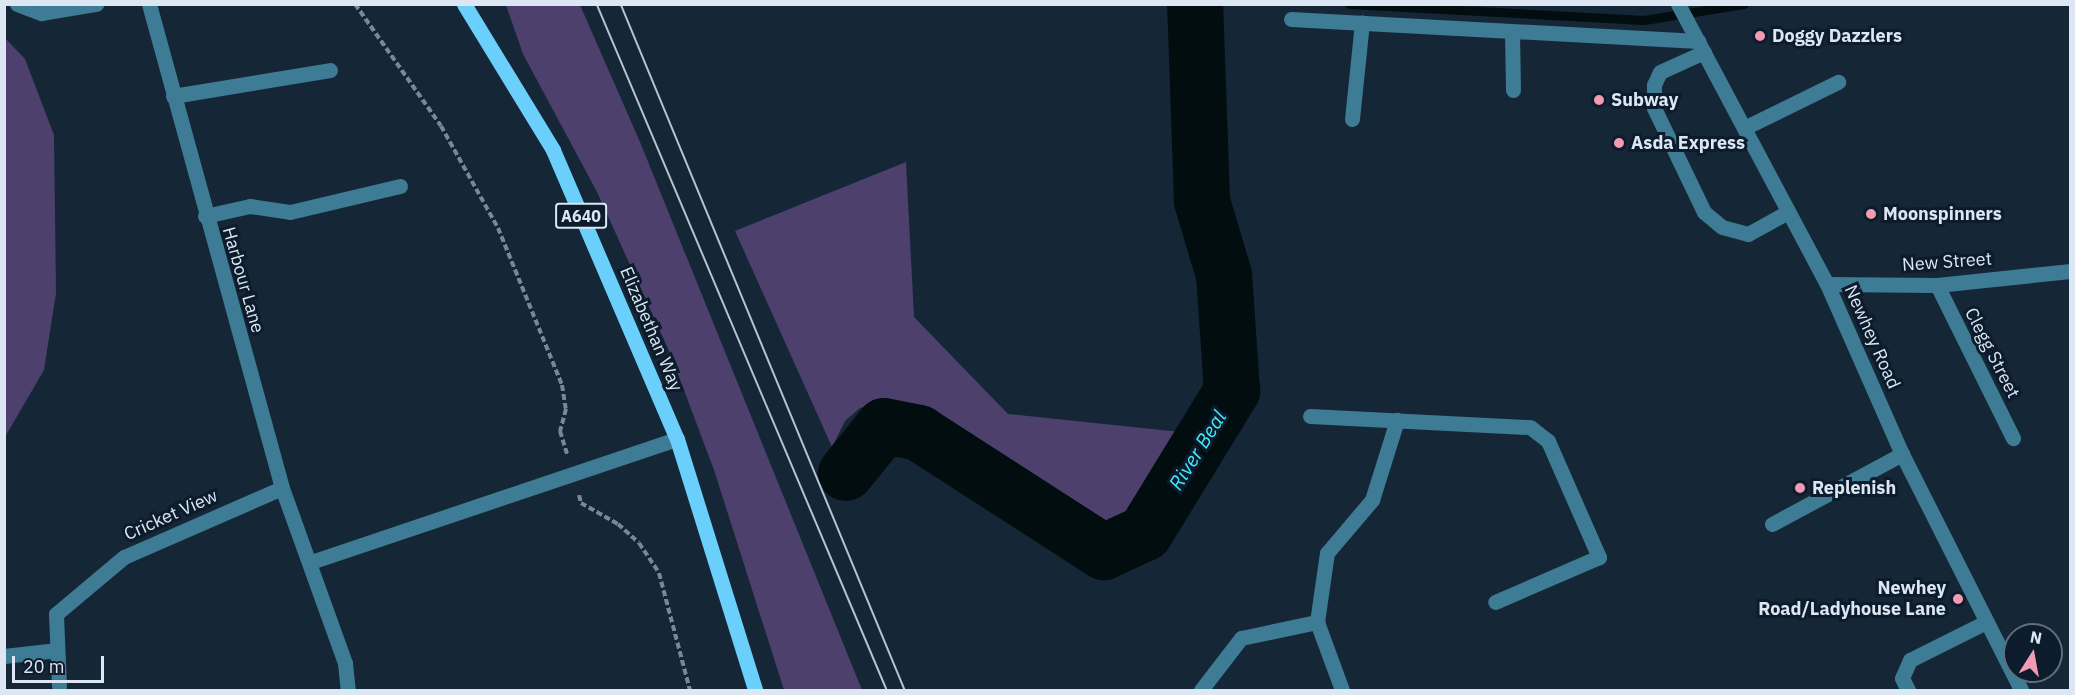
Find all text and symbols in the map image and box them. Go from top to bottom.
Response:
place label: Doggy Dazzlers [1772,25,1902,47]
marker: Doggy Dazzlers [1753,29,1767,43]
place label: Subway [1611,89,1678,111]
marker: Subway [1592,93,1606,107]
place label: Asda Express [1631,132,1745,154]
marker: Asda Express [1612,136,1626,150]
road number: A640 [554,203,608,229]
place label: Moonspinners [1883,203,2002,225]
marker: Moonspinners [1864,207,1878,221]
street label: Harbour Lane [218,225,268,335]
street label: New Street [1901,248,1993,276]
street label: Elizabethan Way [615,263,687,395]
street label: Newhey Road [1840,282,1904,392]
street label: Clegg Street [1960,304,2024,402]
water label: River Beal [1163,406,1231,494]
place label: Replenish [1812,477,1896,499]
marker: Replenish [1793,481,1807,495]
street label: Cricket View [121,485,221,545]
place label: Newhey Road/Ladyhouse Lane [1758,578,1946,620]
marker: Newhey Road/Ladyhouse Lane [1951,592,1965,606]
north arrow [2003,623,2063,683]
text: N [2028,626,2044,648]
scale bar [15,644,106,682]
text: 20 m [23,655,65,678]

